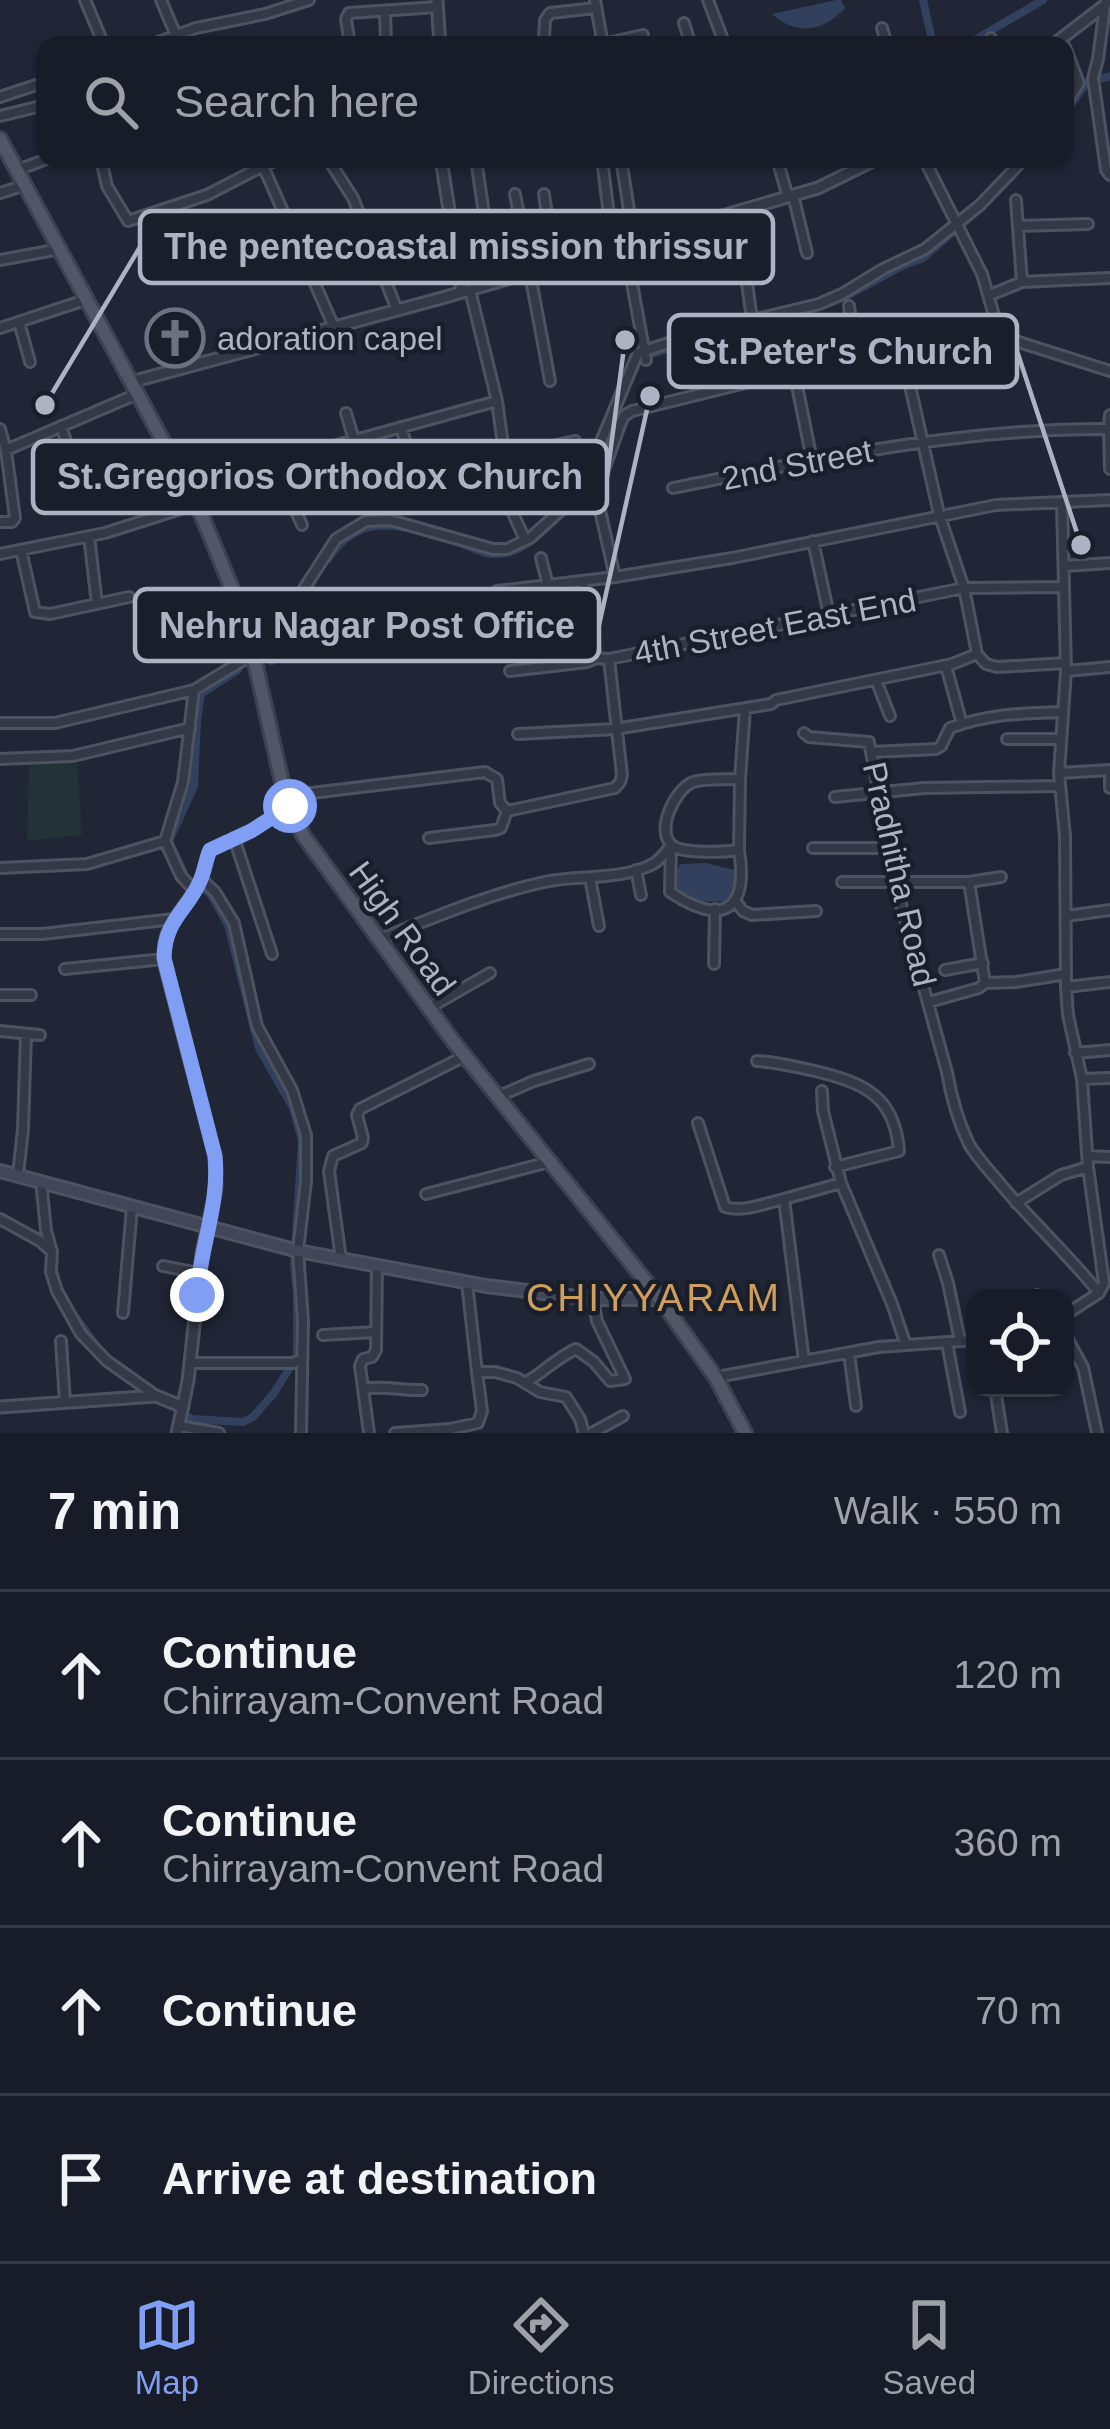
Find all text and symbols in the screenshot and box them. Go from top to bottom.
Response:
search box [36,36,1074,168]
icon: search [78,69,144,135]
text: Search here [174,76,419,127]
callout: The pentecoastal mission thrissur [140,211,773,283]
text: The pentecoastal mission thrissur [164,226,748,267]
church icon: adoration capel [144,307,206,369]
callout: St.Peter's Church [669,315,1017,387]
place label: adoration capel [217,320,443,357]
text: St.Peter's Church [693,331,993,372]
street label: 2nd Street [719,432,875,497]
callout: St.Gregorios Orthodox Church [33,441,607,513]
text: St.Gregorios Orthodox Church [57,456,583,497]
street label: 4th Street East End [631,581,919,672]
callout: Nehru Nagar Post Office [135,589,599,661]
text: Nehru Nagar Post Office [159,605,575,646]
street label: Pradhitha Road [856,758,943,990]
route start [263,779,317,833]
street label: High Road [342,854,463,1002]
route end [170,1268,224,1322]
district label: CHIYYARAM [526,1276,782,1319]
map controls [966,1289,1074,1397]
button: locate [966,1289,1074,1397]
text: 7 min [48,1483,181,1540]
text: Walk · 550 m [834,1489,1062,1532]
text: Continue [162,1627,357,1678]
icon: ahead [48,1642,114,1708]
text: 120 m [954,1653,1062,1696]
text: Chirrayam-Convent Road [162,1679,604,1722]
text: Continue [162,1795,357,1846]
icon: ahead [48,1810,114,1876]
text: 360 m [954,1821,1062,1864]
text: Chirrayam-Convent Road [162,1847,604,1890]
icon: ahead [48,1978,114,2044]
text: Continue [162,1985,357,2036]
text: 70 m [975,1989,1062,2032]
icon: arrive [48,2146,114,2212]
text: Arrive at destination [162,2153,597,2204]
tab: Map [134,2292,200,2402]
tab: Directions [468,2292,615,2402]
tab: Saved [882,2292,976,2402]

